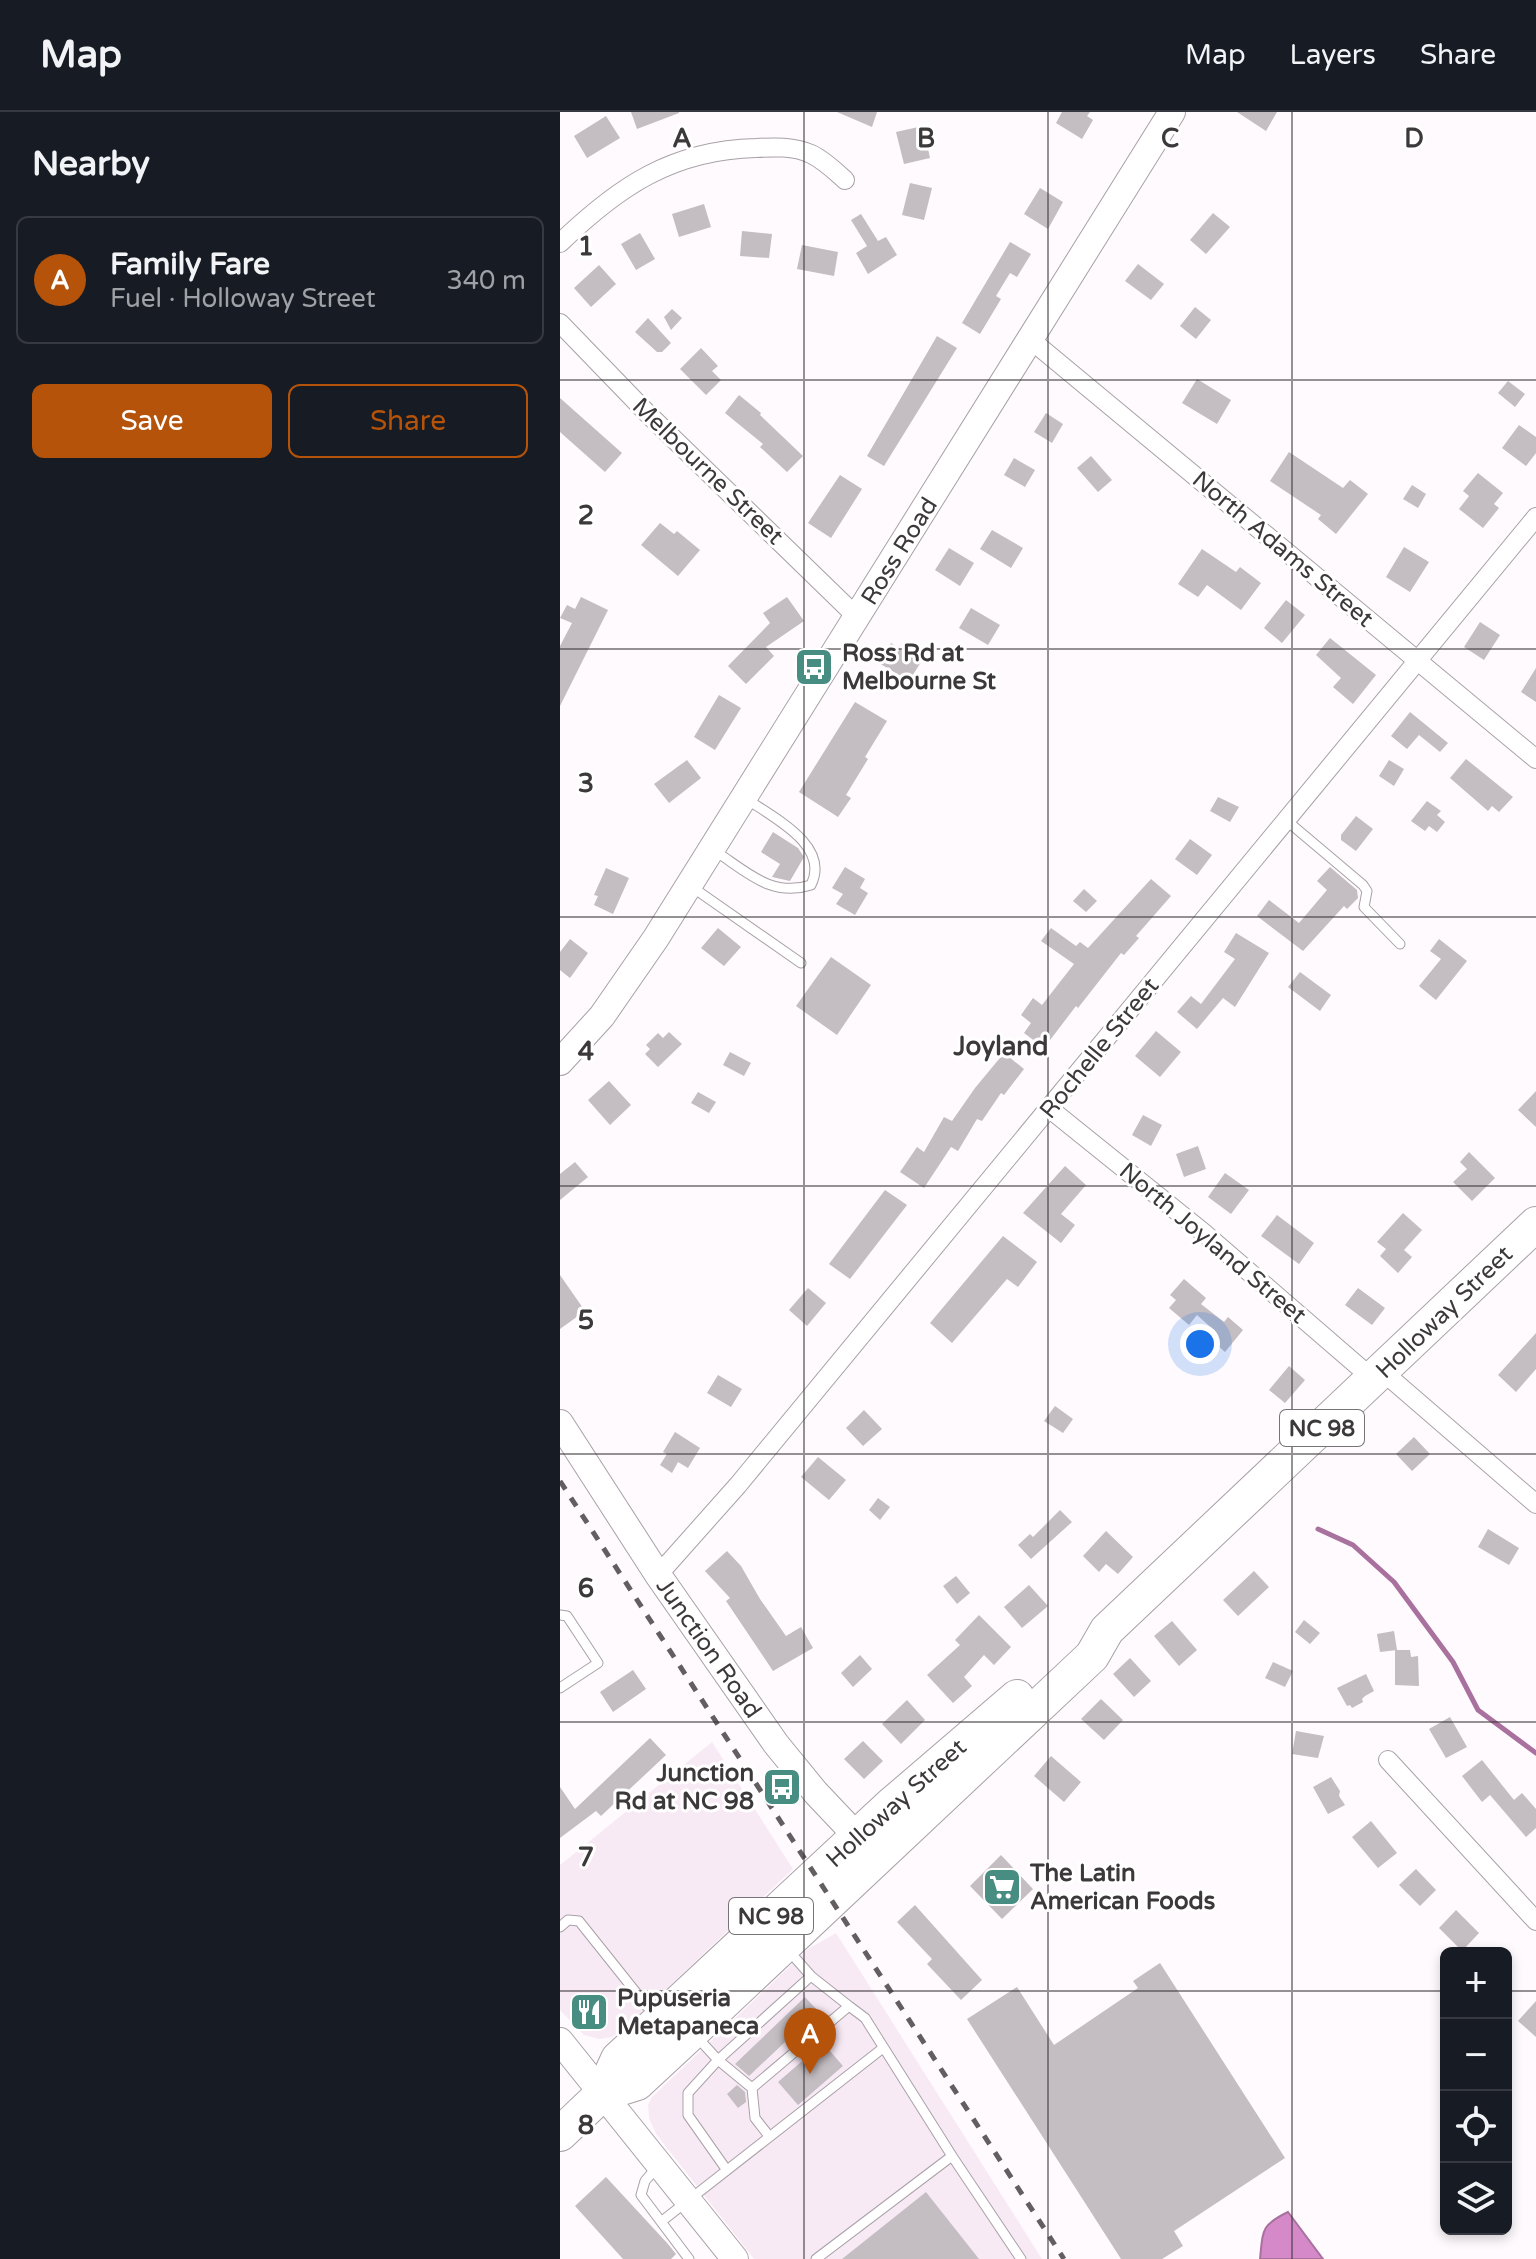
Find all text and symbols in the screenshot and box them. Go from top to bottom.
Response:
text: Map [40,32,122,78]
text: Map [1185,38,1246,72]
text: Layers [1290,38,1376,72]
text: Share [1420,38,1496,72]
text: A [672,123,692,154]
text: B [917,123,935,154]
text: C [1161,123,1179,154]
text: D [1404,123,1424,154]
text: Nearby [32,144,150,185]
text: 1 [578,231,594,262]
text: Family Fare [110,246,270,283]
text: A [50,265,70,296]
text: 340 m [446,265,526,296]
text: Fuel · Holloway Street [110,283,376,314]
button: Save [32,384,272,458]
button: Share [288,384,528,458]
street label: Melbourne Street [626,392,789,551]
street label: North Adams Street [1186,465,1379,634]
street label: Ross Road [855,492,944,610]
text: 2 [578,500,594,531]
place label: Ross Rd at Melbourne St [842,639,997,696]
bus stop icon: Ross Rd at Melbourne St [793,646,835,688]
text: 3 [578,768,594,799]
street label: Rochelle Street [1034,972,1165,1125]
district label: Joyland [952,1031,1049,1062]
text: 4 [578,1036,594,1067]
street label: North Joyland Street [1113,1157,1312,1330]
street label: Holloway Street [1370,1240,1519,1385]
text: 5 [578,1305,594,1336]
your location [1180,1324,1220,1364]
road number: NC 98 [1280,1410,1364,1446]
text: 6 [578,1573,594,1604]
street label: Junction Road [650,1573,768,1724]
street label: Holloway Street [820,1733,972,1874]
place label: Junction Rd at NC 98 [615,1759,754,1816]
bus stop icon: Junction Rd at NC 98 [761,1766,803,1808]
text: 7 [578,1842,594,1873]
place label: The Latin American Foods [1029,1859,1215,1916]
supermarket icon: The Latin American Foods [981,1866,1023,1908]
road number: NC 98 [729,1898,813,1934]
map controls [1440,1947,1512,2235]
button: + [1440,1947,1512,2019]
place label: Pupuseria Metapaneca [617,1984,759,2041]
restaurant icon: Pupuseria Metapaneca [568,1991,610,2033]
pin: A [784,2008,836,2074]
button: − [1440,2019,1512,2091]
button: locate [1440,2091,1512,2163]
text: 8 [578,2110,594,2141]
button: layers [1440,2163,1512,2235]

